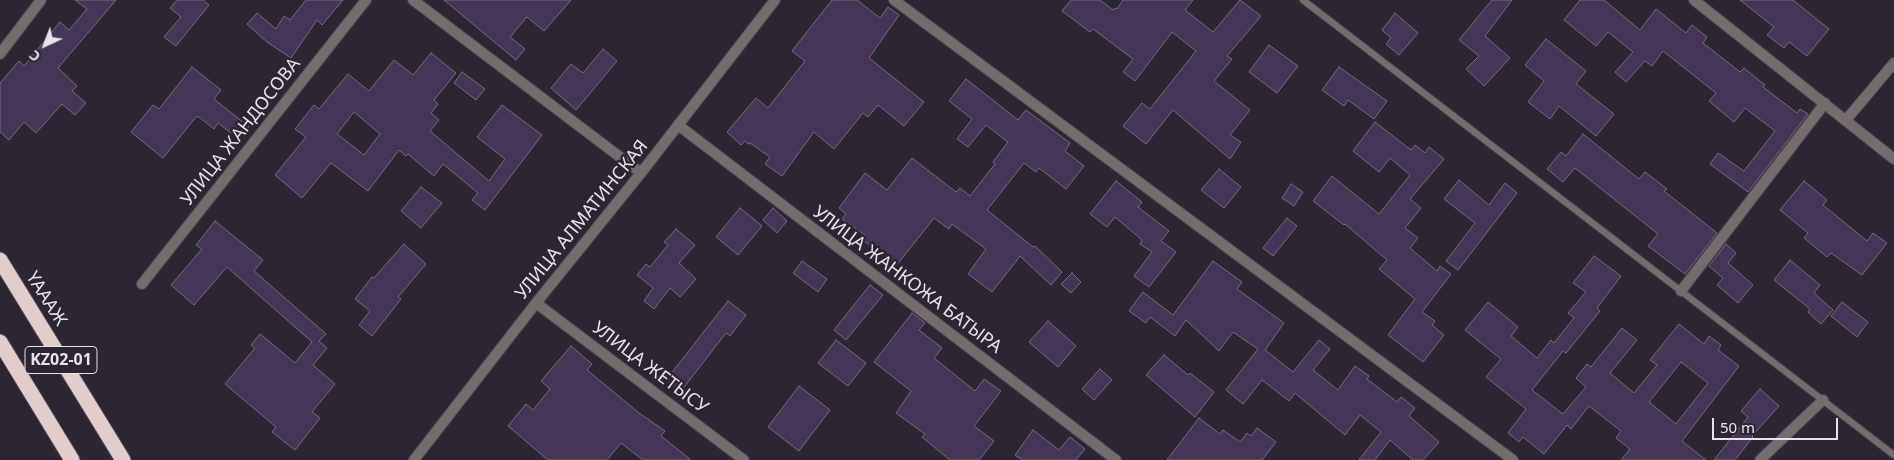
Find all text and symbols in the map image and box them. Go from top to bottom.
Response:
north arrow [20,20,70,70]
text: С [25,46,44,66]
street label: УЛИЦА ЖАНДОСОВА [177,54,305,210]
street label: УЛИЦА АЛМАТИНСКАЯ [511,136,653,304]
street label: УЛИЦА ЖАНКОЖА БАТЫРА [808,202,1006,358]
street label: ҮАААЖ [21,268,71,330]
street label: УЛИЦА ЖЕТЫСУ [588,317,712,419]
road number: KZ02-01 [25,346,97,374]
scale bar [1714,408,1840,440]
text: 50 m [1720,417,1755,437]

